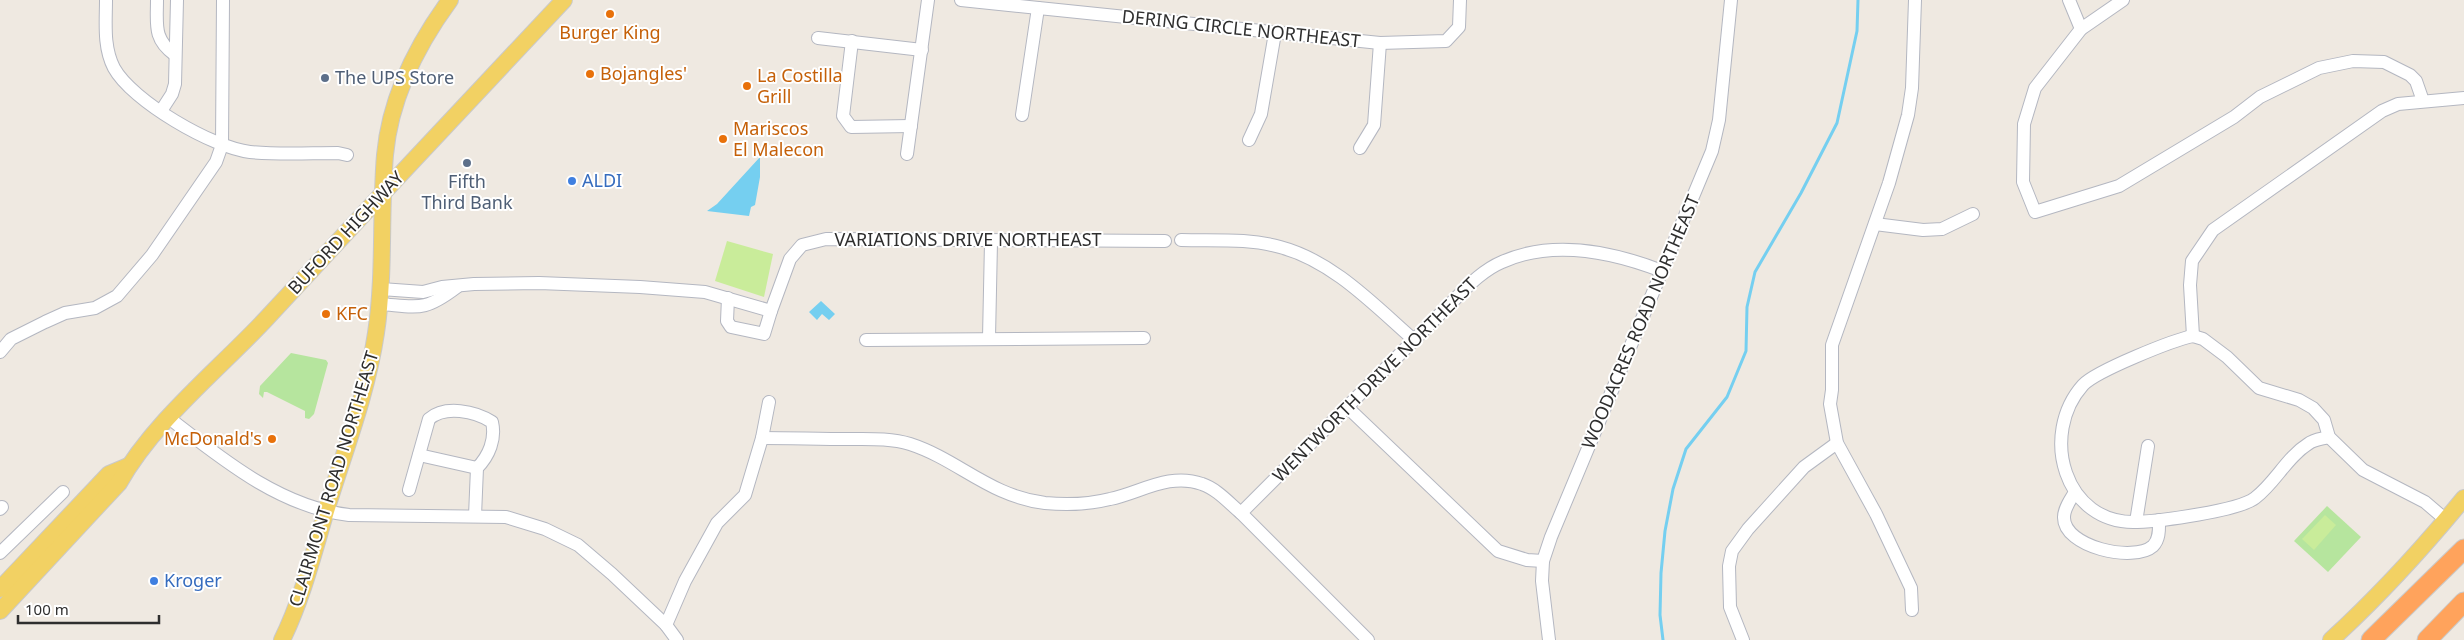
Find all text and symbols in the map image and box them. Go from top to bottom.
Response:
street label: DERING CIRCLE NORTHEAST [1121,4,1362,52]
marker: Burger King [604,8,616,20]
place label: Burger King [559,20,661,44]
place label: Bojangles' [600,61,687,85]
place label: La Costilla Grill [757,63,843,108]
place label: The UPS Store [335,65,454,89]
marker: Bojangles' [584,68,596,80]
marker: The UPS Store [319,72,331,84]
marker: La Costilla Grill [741,80,753,92]
place label: Mariscos El Malecon [733,116,824,161]
marker: Mariscos El Malecon [717,133,729,145]
marker: Fifth Third Bank [461,157,473,169]
street label: BUFORD HIGHWAY [282,165,409,299]
place label: ALDI [582,168,622,192]
place label: Fifth Third Bank [421,169,513,214]
marker: ALDI [566,175,578,187]
street label: WOODACRES ROAD NORTHEAST [1576,191,1705,452]
street label: VARIATIONS DRIVE NORTHEAST [834,227,1102,251]
street label: WENTWORTH DRIVE NORTHEAST [1267,272,1482,487]
place label: KFC [336,301,368,325]
marker: KFC [320,308,332,320]
street label: CLAIRMONT ROAD NORTHEAST [283,348,383,610]
place label: McDonald's [164,426,262,450]
marker: McDonald's [266,433,278,445]
place label: Kroger [164,568,222,592]
marker: Kroger [148,575,160,587]
scale bar [18,592,159,624]
text: 100 m [25,599,69,619]

